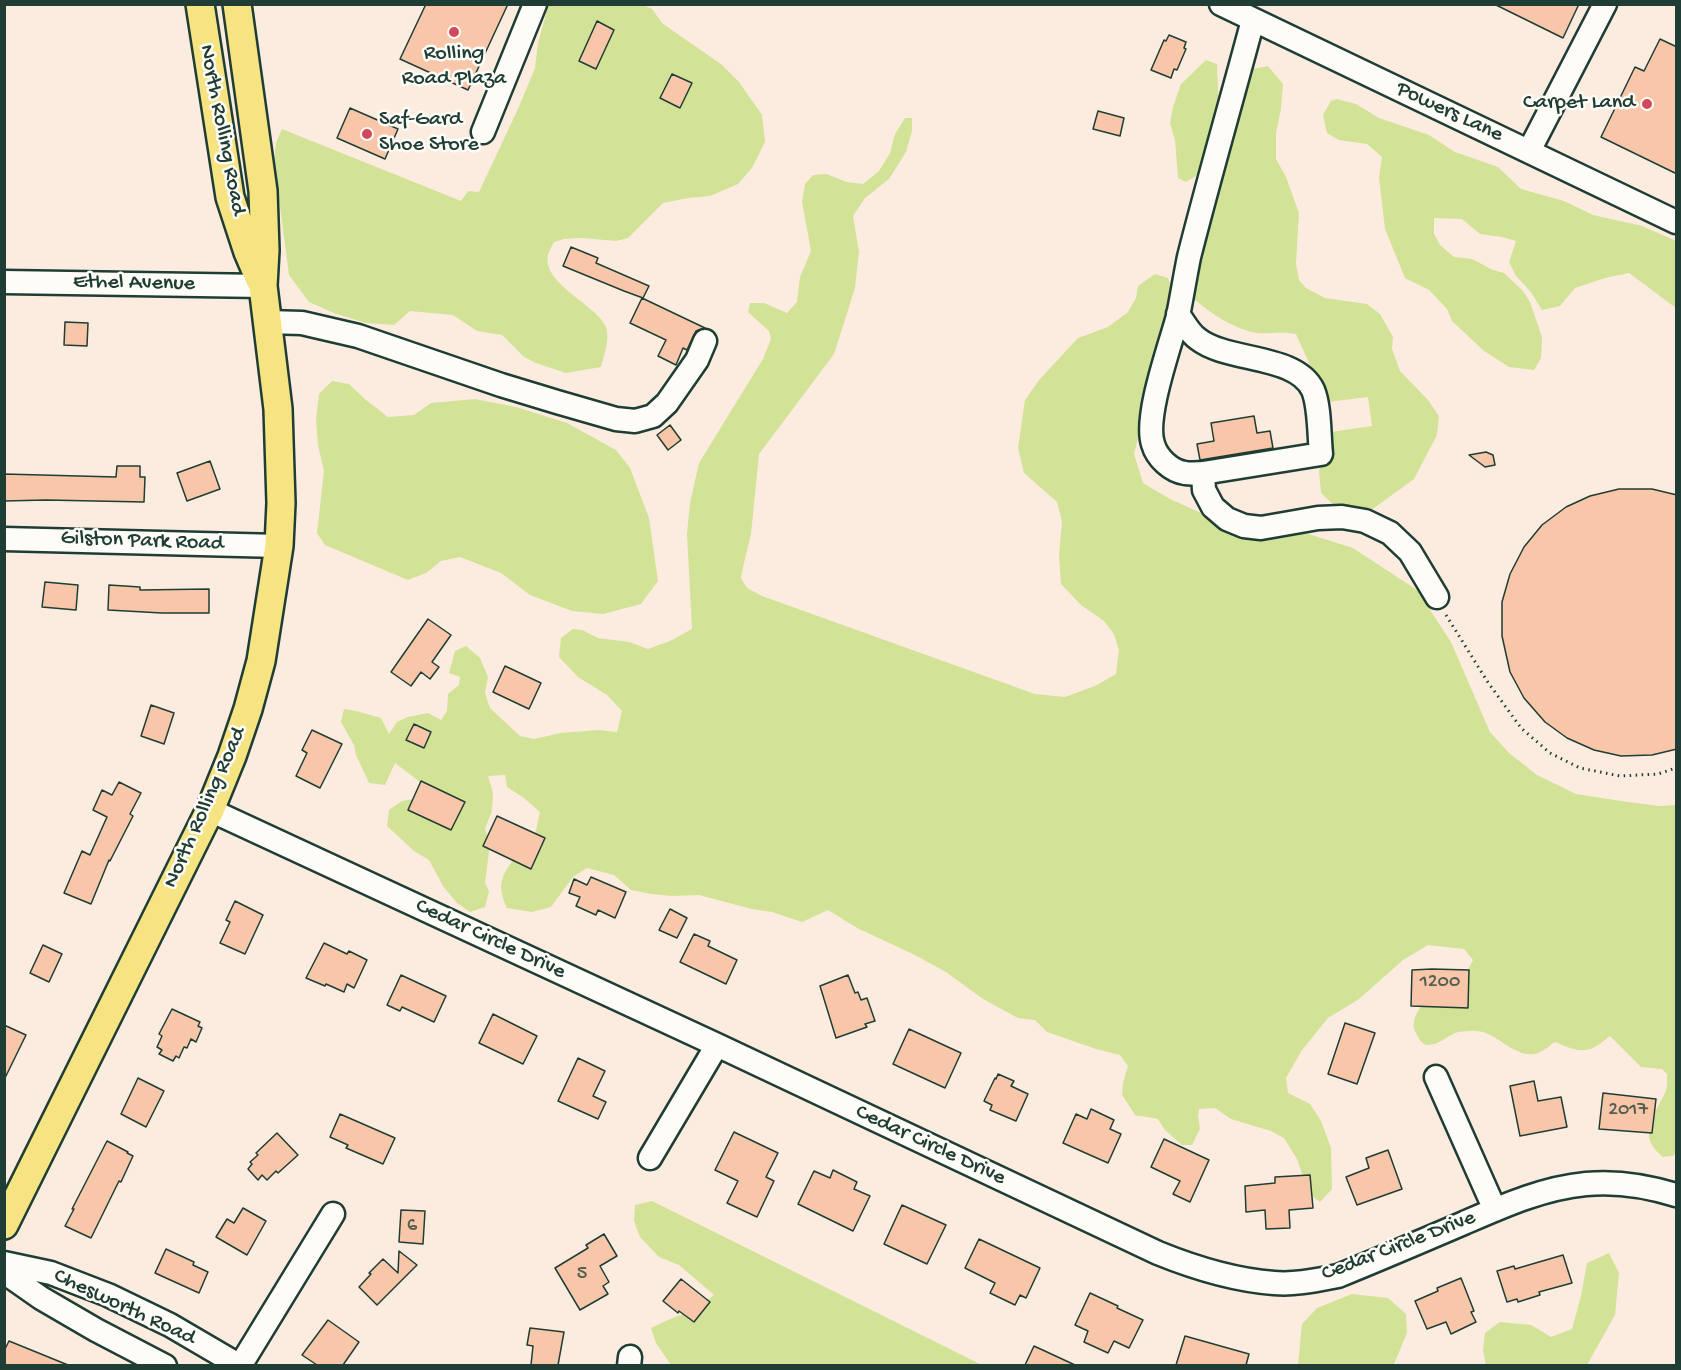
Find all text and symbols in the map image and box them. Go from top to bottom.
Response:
marker: Rolling Road Plaza [447,25,461,39]
street label: North Rolling Road [192,42,250,218]
place label: Rolling Road Plaza [402,42,506,94]
street label: Powers Lane [1391,77,1507,149]
place label: Carpet Land [1523,91,1635,117]
marker: Carpet Land [1640,97,1654,111]
place label: Saf-Gard Shoe Store [379,108,479,160]
marker: Saf-Gard Shoe Store [360,127,374,141]
street label: Ethel Avenue [73,270,195,298]
street label: Gilston Park Road [60,526,224,558]
street label: North Rolling Road [159,724,253,892]
street label: Cedar Circle Drive [411,894,569,986]
house number: 1200 [1420,971,1460,995]
house number: 2017 [1608,1099,1648,1123]
street label: Cedar Circle Drive [851,1100,1009,1192]
street label: Cedar Circle Drive [1318,1206,1480,1288]
house number: 6 [407,1215,417,1239]
house number: 5 [577,1263,587,1287]
street label: Chesworth Road [49,1264,199,1352]

